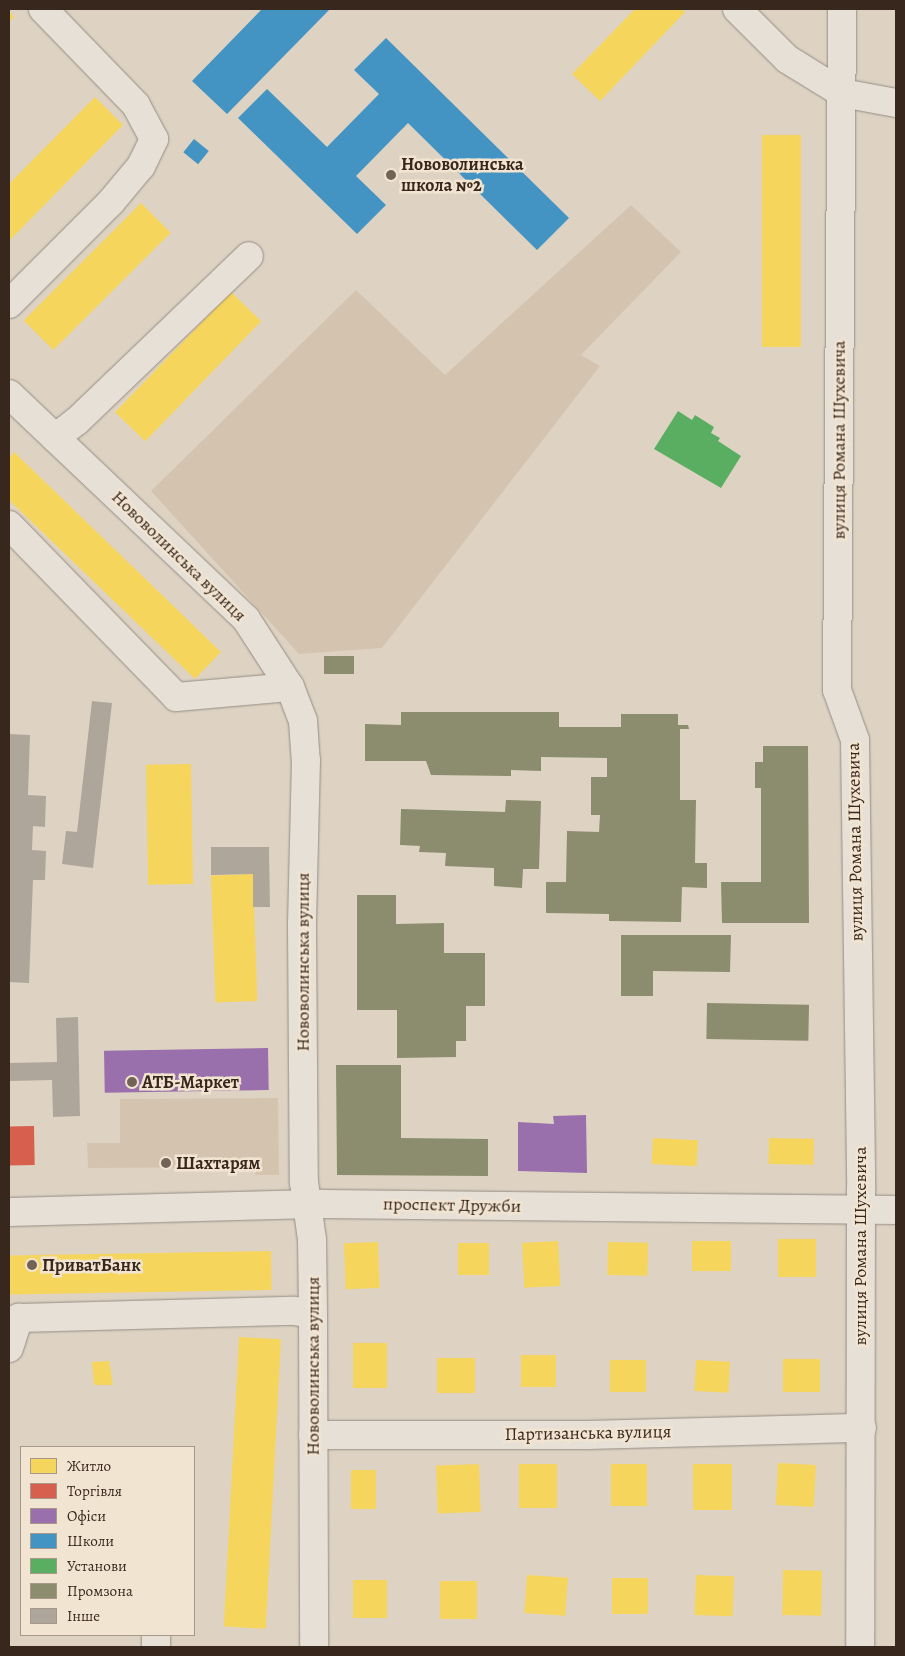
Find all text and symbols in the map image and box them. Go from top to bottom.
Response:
place label: Нововолинська школа №2 [401,154,524,196]
marker: Нововолинська школа №2 [385,169,397,181]
street label: вулиця Романа Шухевича [828,341,850,539]
street label: Нововолинська вулиця [107,486,251,626]
street label: вулиця Романа Шухевича [842,742,868,942]
street label: Нововолинська вулиця [292,872,314,1052]
place label: АТБ-Маркет [142,1071,239,1093]
marker: АТБ-Маркет [126,1076,138,1088]
street label: вулиця Романа Шухевича [849,1147,871,1345]
place label: Шахтарям [176,1152,260,1174]
marker: Шахтарям [160,1157,172,1169]
street label: проспект Дружби [383,1193,521,1217]
place label: ПриватБанк [42,1254,141,1276]
marker: ПриватБанк [26,1259,38,1271]
street label: Нововолинська вулиця [302,1276,324,1456]
street label: Партизанська вулиця [505,1421,671,1445]
legend [20,1446,195,1636]
text: Житло [67,1456,111,1476]
text: Торгівля [67,1481,122,1501]
text: Офіси [67,1506,106,1526]
text: Школи [67,1531,114,1551]
text: Установи [67,1556,127,1576]
text: Промзона [67,1581,133,1601]
text: Інше [67,1606,100,1626]

